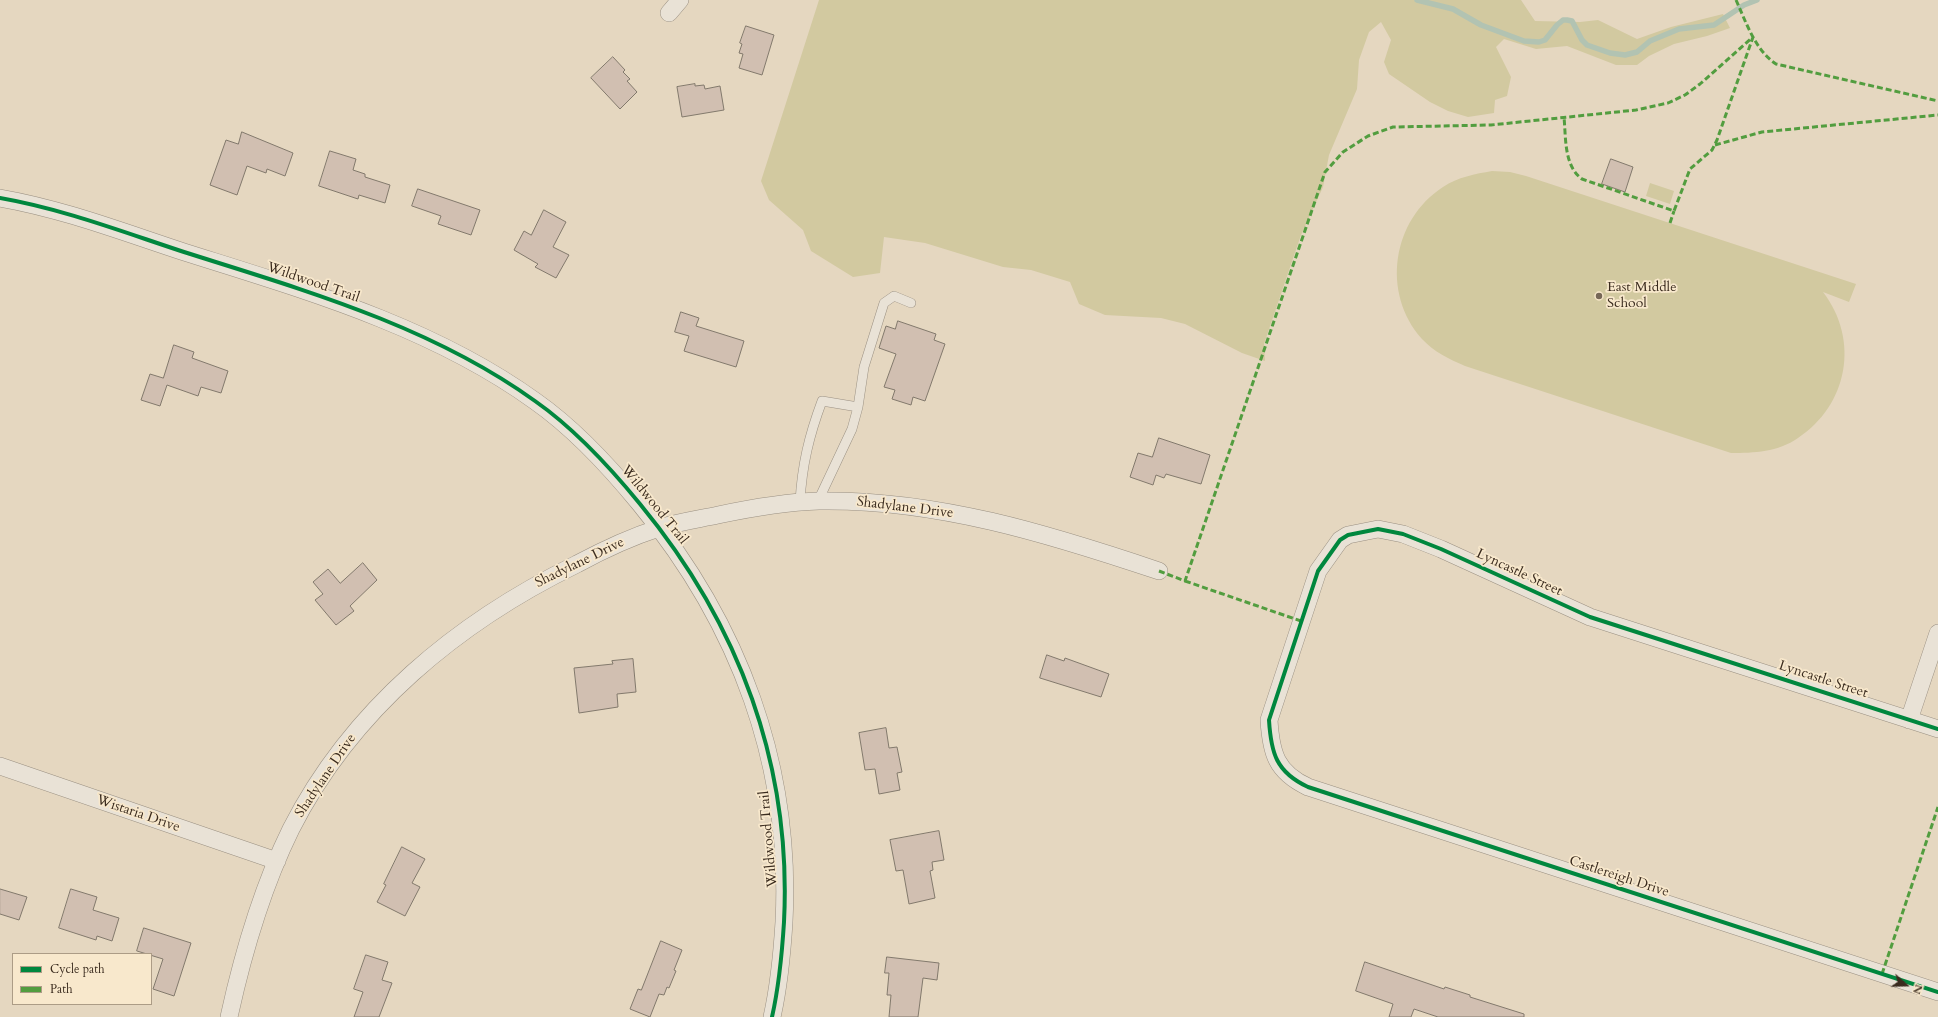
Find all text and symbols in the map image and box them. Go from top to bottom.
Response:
street label: Wildwood Trail [264,259,362,307]
place label: East Middle School [1607,280,1677,312]
marker: East Middle School [1594,291,1604,301]
street label: Wildwood Trail [617,462,691,548]
street label: Shadylane Drive [856,494,954,522]
street label: Shadylane Drive [533,534,627,592]
street label: Lyncastle Street [1473,546,1565,600]
street label: Lyncastle Street [1776,658,1870,702]
street label: Shadylane Drive [292,731,360,821]
street label: Wildwood Trail [756,790,782,888]
street label: Wistaria Drive [94,792,182,836]
street label: Castlereigh Drive [1567,853,1671,901]
legend [12,953,152,1005]
text: Cycle path [50,961,105,977]
north arrow [1886,965,1926,1005]
text: Path [50,981,73,997]
text: N [1909,982,1926,996]

